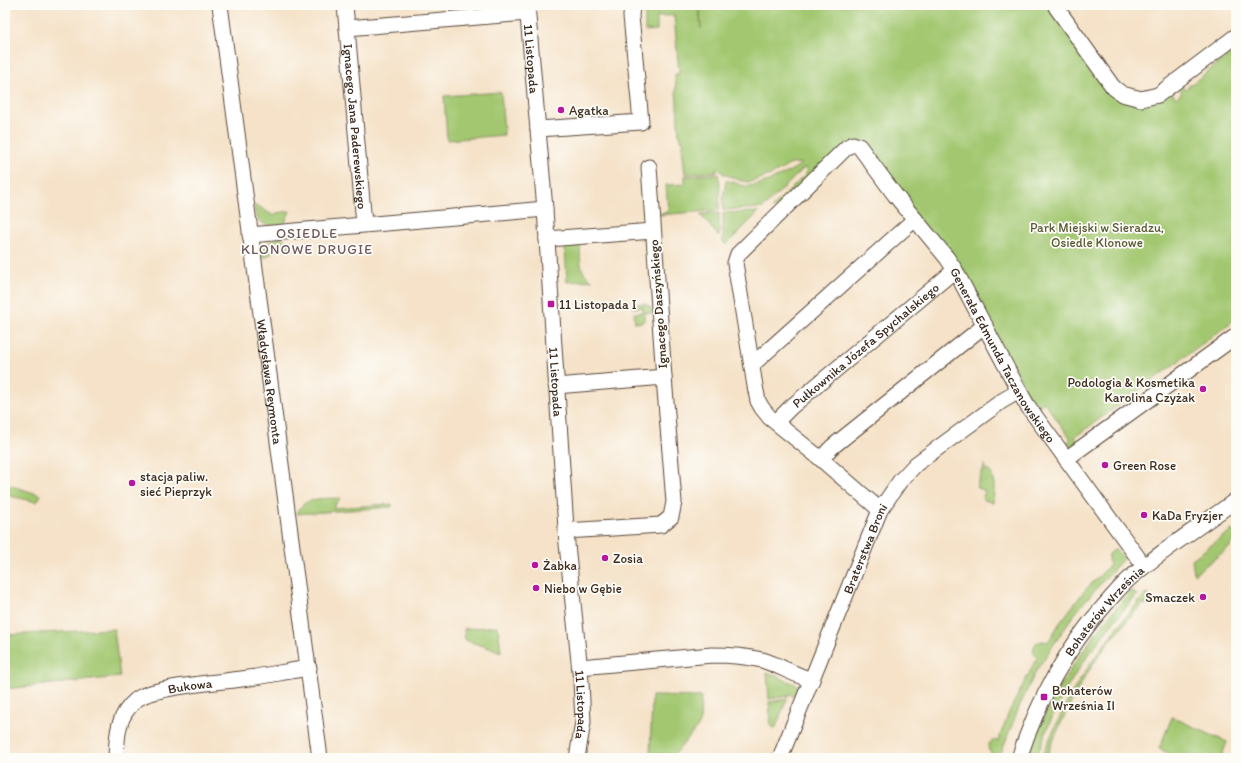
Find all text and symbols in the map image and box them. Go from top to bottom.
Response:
street label: 11 Listopada [521,23,542,94]
street label: Ignacego Jana Paderewskiego [341,43,370,210]
place label: Agatka [569,103,609,118]
marker: Agatka [556,105,566,115]
park label: Park Miejski w Sieradzu, Osiedle Klonowe [1030,220,1164,250]
district label: OSIEDLE KLONOWE DRUGIE [241,225,373,258]
street label: Ignacego Daszyńskiego [646,238,670,369]
street label: Generała Edmunda Taczanowskiego [947,265,1059,446]
street label: Pułkownika Józefa Spychalskiego [789,279,942,411]
place label: 11 Listopada I [559,297,637,312]
marker: 11 Listopada I [546,299,556,309]
street label: Władysława Reymonta [254,318,286,445]
street label: 11 Listopada [547,347,566,417]
place label: Podologia & Kosmetika Karolina Czyżak [1068,375,1195,405]
marker: Podologia & Kosmetika Karolina Czyżak [1198,384,1208,394]
place label: Green Rose [1113,458,1176,473]
marker: Green Rose [1100,460,1110,470]
place label: stacja paliw. sieć Pieprzyk [140,469,212,499]
marker: stacja paliw. sieć Pieprzyk [127,478,137,488]
street label: Braterstwa Broni [840,500,890,596]
place label: KaDa Fryzjer [1152,508,1223,523]
marker: KaDa Fryzjer [1139,510,1149,520]
place label: Zosia [613,551,643,566]
marker: Zosia [600,553,610,563]
place label: Żabka [543,558,578,573]
marker: Żabka [530,560,540,570]
street label: Bohaterów Września [1061,562,1147,659]
place label: Niebo w Gębie [544,581,622,596]
marker: Niebo w Gębie [531,583,541,593]
place label: Smaczek [1145,590,1195,605]
marker: Smaczek [1198,592,1208,602]
street label: 11 Listopada [572,669,591,741]
street label: Bukowa [167,675,213,696]
place label: Bohaterów Września II [1052,683,1115,713]
marker: Bohaterów Września II [1039,692,1049,702]

